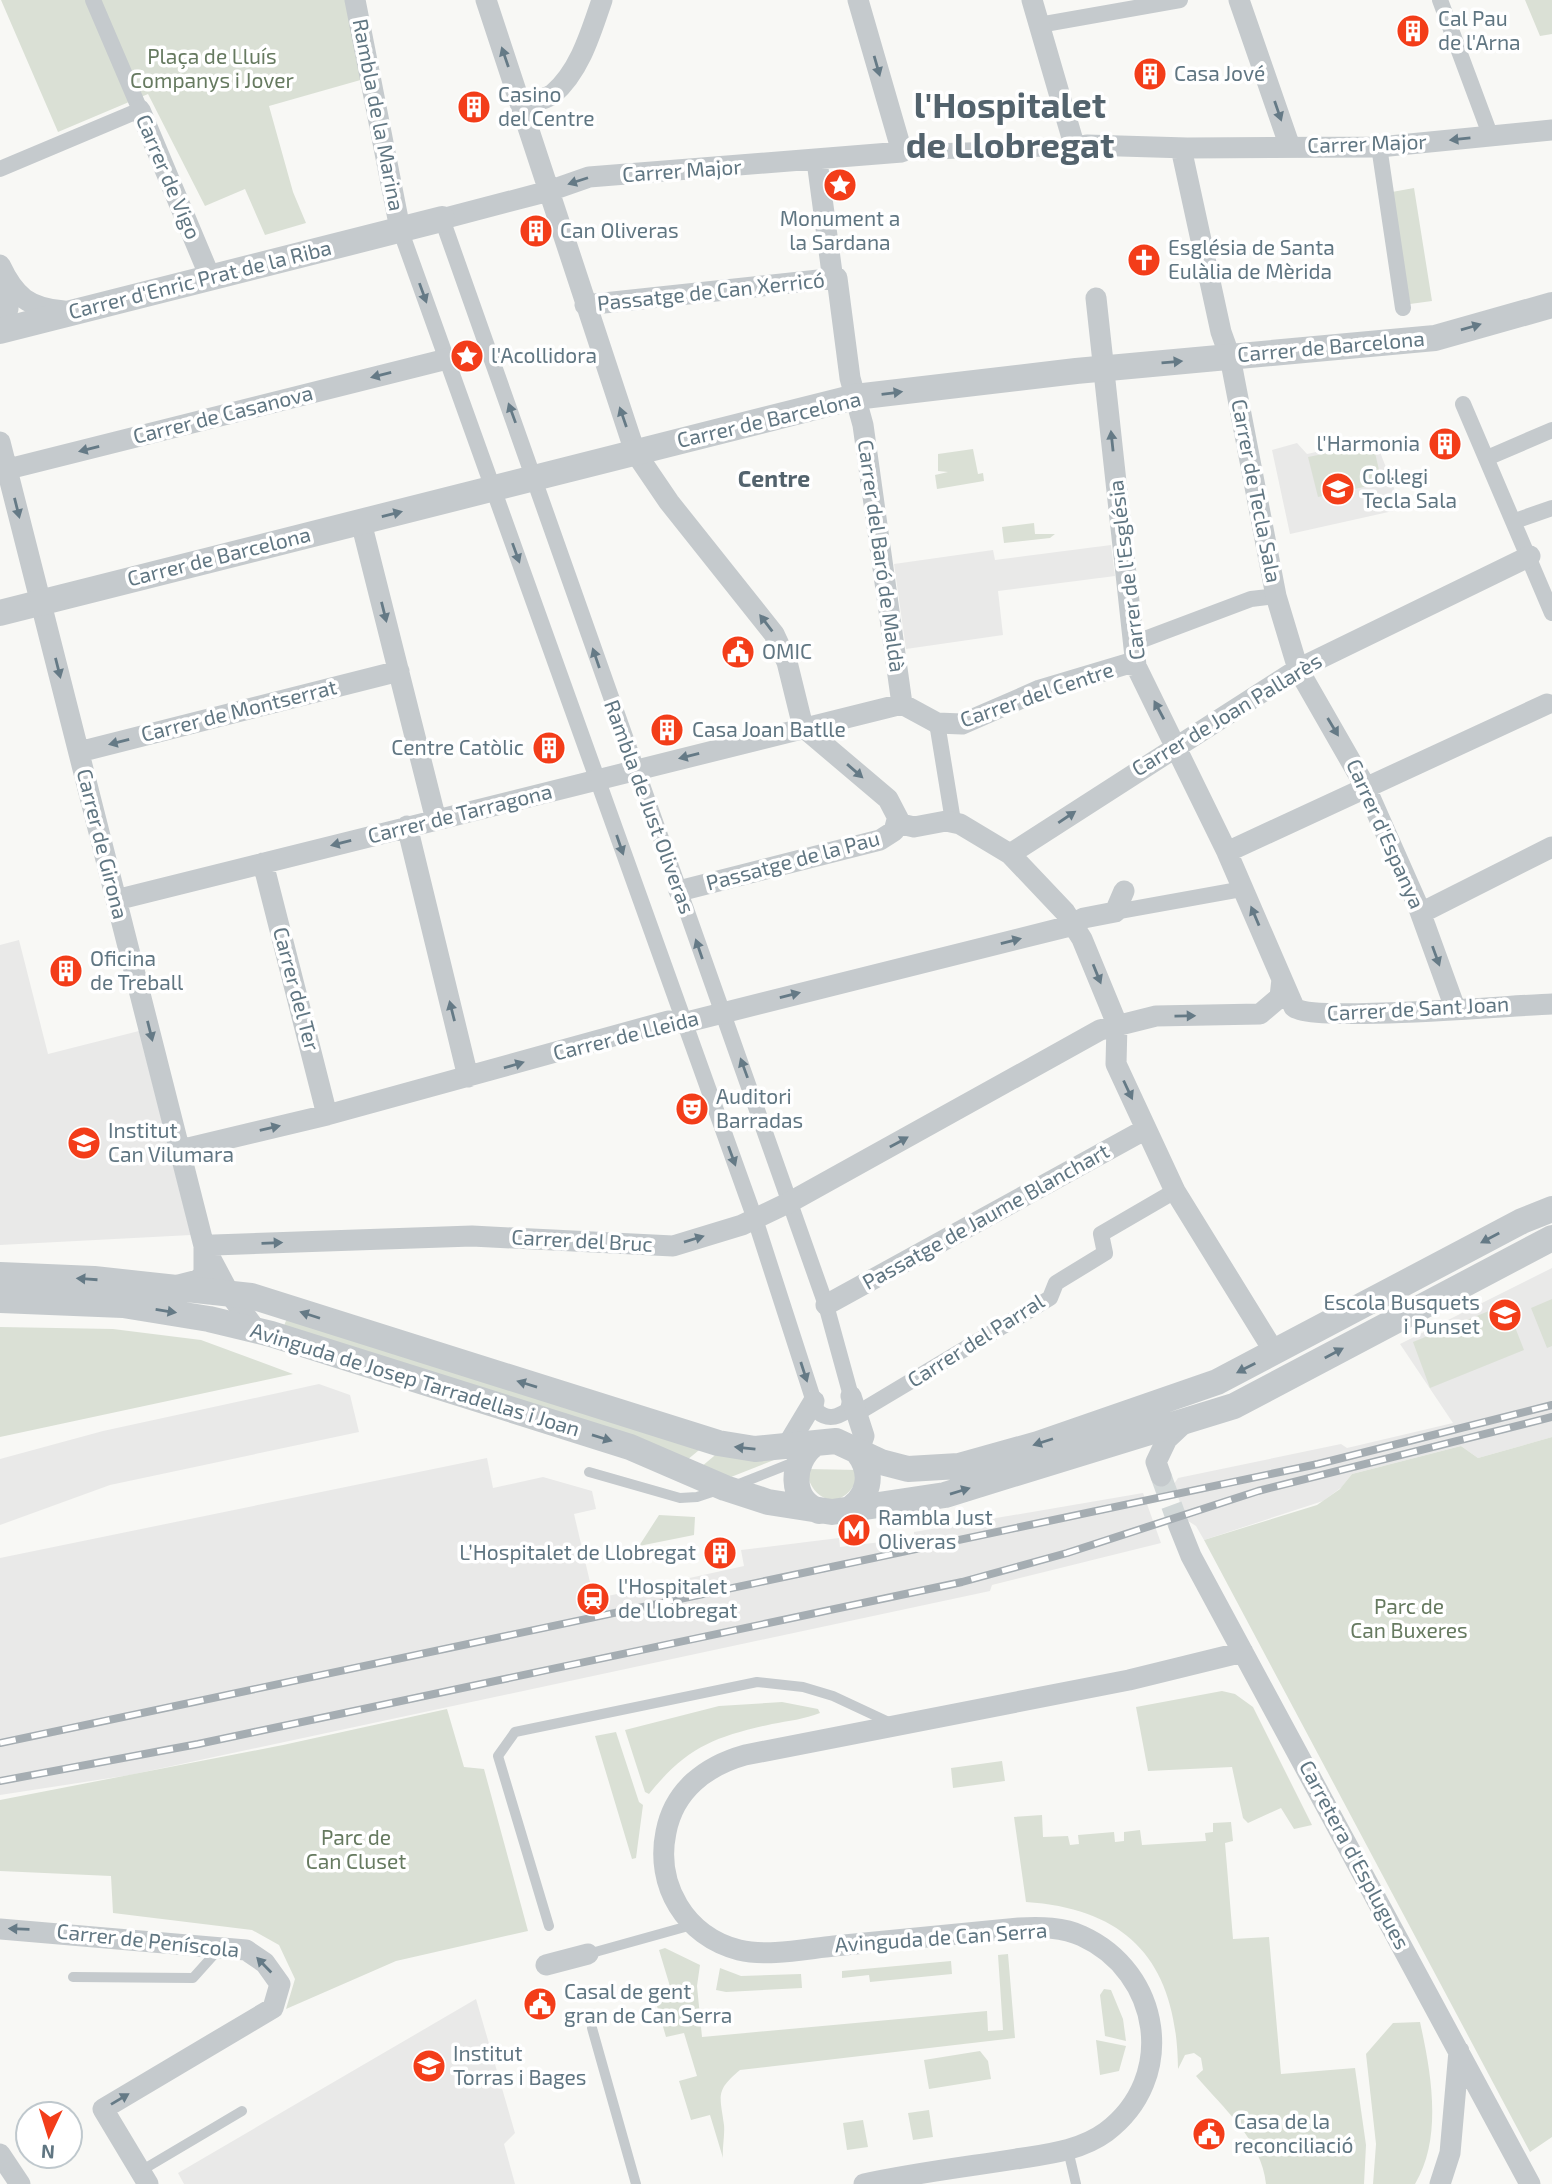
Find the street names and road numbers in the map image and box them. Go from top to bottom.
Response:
street label: Rambla de la Marina [349,17,410,213]
street label: Carrer de Vigo [132,110,207,243]
street label: Carrer Major [1307,128,1428,158]
street label: Carrer Major [621,153,743,187]
street label: Carrer d'Enric Prat de la Riba [66,234,334,323]
street label: Passatge de Can Xerricó [596,266,826,315]
street label: Carrer de Barcelona [1236,325,1426,366]
street label: Carrer de Casanova [130,379,315,448]
street label: Carrer de Barcelona [674,385,863,452]
street label: Carrer de Tecla Sala [1227,397,1288,585]
street label: Carrer del Baró de Maldà [854,438,911,674]
street label: Carrer de l'Església [1102,479,1149,662]
street label: Carrer de Barcelona [124,521,313,590]
street label: Carrer de Joan Pallarès [1127,647,1326,780]
street label: Carrer del Centre [957,656,1117,732]
street label: Carrer de Montserrat [138,673,339,746]
street label: Rambla de Just Oliveras [600,696,701,917]
street label: Carrer d'Espanya [1342,755,1431,912]
street label: Carrer de Girona [73,766,134,921]
street label: Carrer de Tarragona [365,778,554,848]
street label: Passatge de la Pau [703,824,882,895]
street label: Carrer del Ter [269,924,326,1054]
street label: Carrer de Sant Joan [1326,990,1510,1025]
street label: Carrer de Lleida [550,1004,701,1065]
street label: Passatge de Jaume Blanchart [858,1137,1113,1294]
street label: Carrer del Bruc [511,1223,653,1256]
street label: Carrer del Parral [902,1287,1049,1392]
street label: Avinguda de Josep Tarradellas i Joan [248,1316,583,1441]
street label: Carretera d'Esplugues [1295,1756,1416,1953]
street label: Carrer de Peníscola [56,1917,241,1962]
street label: Avinguda de Can Serra [834,1917,1048,1956]

